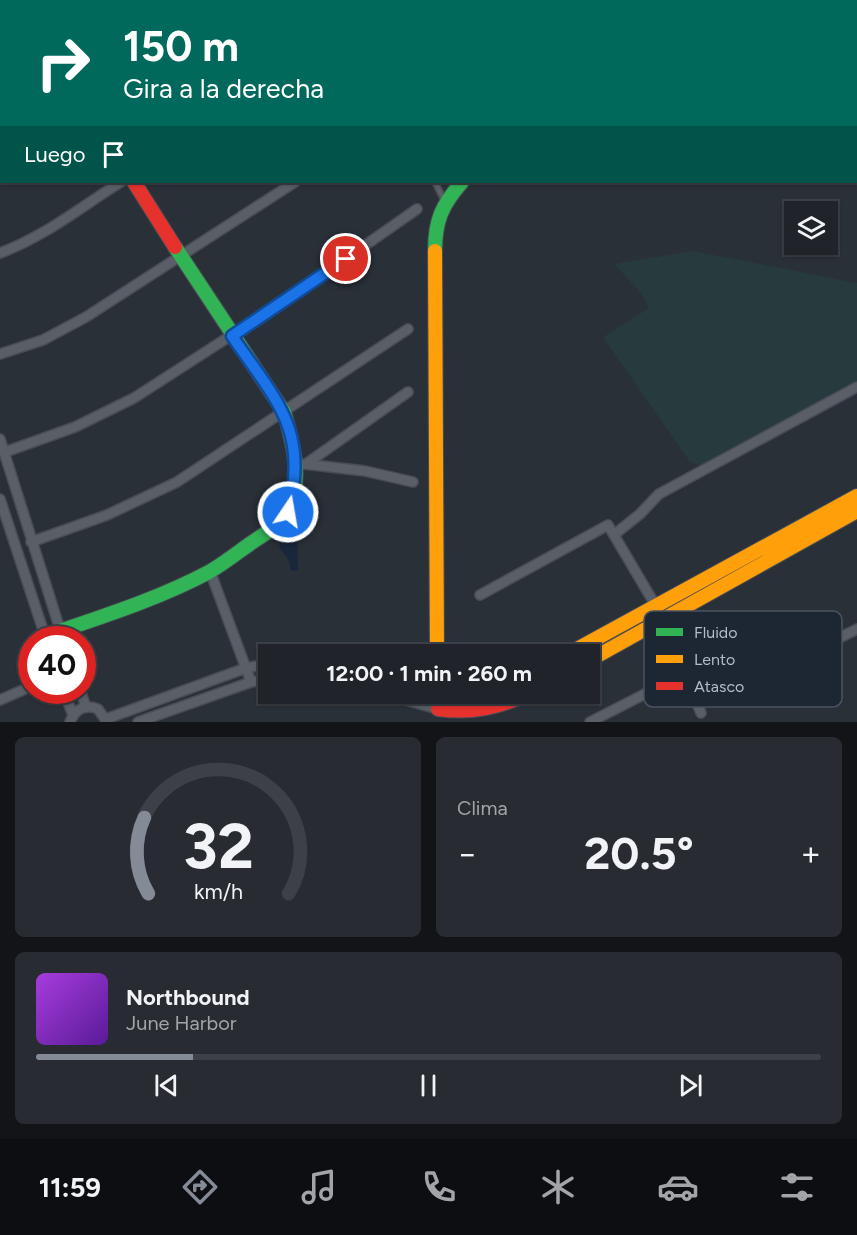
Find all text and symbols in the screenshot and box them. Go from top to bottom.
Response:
text: 150 m [123,21,239,72]
icon: right [24,24,102,102]
text: Gira a la derecha [123,72,324,105]
icon: arrive [97,138,130,171]
text: Luego [24,141,85,168]
map controls [784,201,838,255]
button: layers [784,201,838,255]
pin [320,233,371,284]
icon: arrive [329,242,362,275]
position arrow [256,480,320,544]
legend [644,611,842,707]
text: Fluido [694,623,738,642]
speed limit sign: 40 [18,626,96,704]
text: Lento [694,650,735,669]
text: 12:00 · 1 min · 260 m [326,660,532,687]
text: Atasco [694,677,744,696]
text: Clima [457,796,508,820]
text: 32 [183,809,253,884]
text: 20.5° [584,826,694,880]
text: − [457,834,478,873]
text: + [800,834,821,873]
text: km/h [194,879,242,904]
text: Northbound [126,984,250,1011]
text: June Harbor [126,1011,237,1035]
icon: previous [150,1069,183,1102]
icon: pause [412,1069,445,1102]
icon: next [674,1069,707,1102]
icon: directions [179,1166,221,1208]
icon: music [298,1166,340,1208]
icon: phone [418,1166,460,1208]
icon: climate [537,1166,579,1208]
icon: car [657,1166,699,1208]
icon: filters [776,1166,818,1208]
text: 11:59 [39,1171,101,1204]

